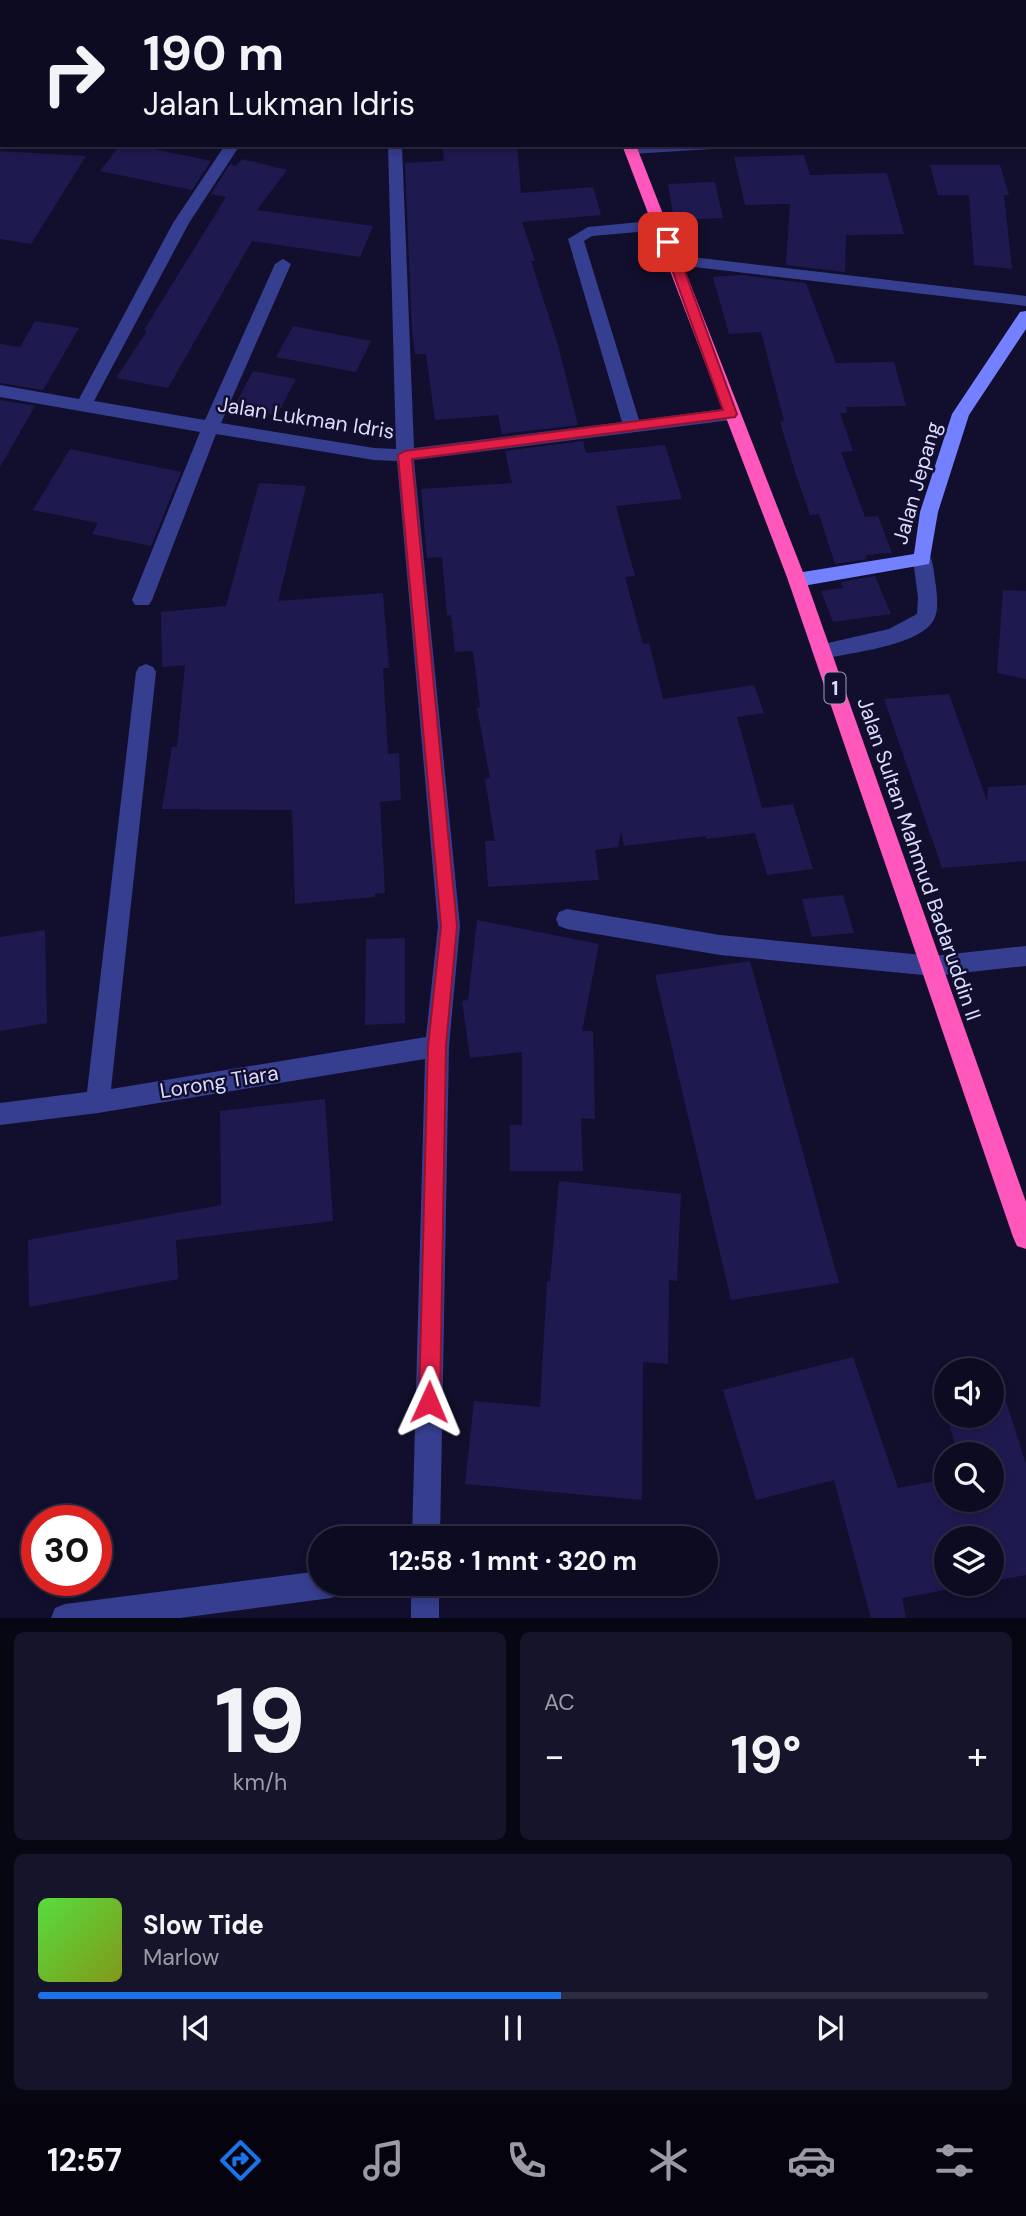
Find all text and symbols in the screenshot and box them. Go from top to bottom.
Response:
text: 190 m [143,21,284,85]
icon: right [28,28,119,119]
text: Jalan Lukman Idris [143,83,415,125]
pin [638,212,698,272]
icon: arrive [649,223,687,261]
street label: Jalan Lukman Idris [216,390,396,446]
street label: Jalan Jepang [886,418,948,548]
road number: 1 [824,673,846,704]
street label: Jalan Sultan Mahmud Badaruddin II [850,694,988,1024]
street label: Lorong Tiara [158,1059,280,1105]
map controls [934,1358,1004,1596]
button: sound [934,1358,1004,1428]
position arrow [392,1365,466,1439]
button: search [934,1442,1004,1512]
speed limit sign: 30 [21,1505,112,1596]
button: layers [934,1526,1004,1596]
text: 12:58 · 1 mnt · 320 m [389,1544,637,1578]
text: 19 [215,1662,305,1780]
text: AC [544,1687,575,1717]
text: 19° [731,1721,801,1789]
text: − [544,1731,565,1781]
text: + [967,1731,988,1781]
text: km/h [233,1767,287,1797]
text: Slow Tide [143,1908,264,1942]
text: Marlow [143,1942,219,1972]
icon: previous [177,2009,215,2047]
icon: pause [494,2009,532,2047]
icon: next [811,2009,849,2047]
icon: directions [216,2136,265,2185]
icon: music [359,2136,408,2185]
icon: phone [502,2136,551,2185]
icon: climate [644,2136,693,2185]
icon: car [787,2136,836,2185]
icon: filters [930,2136,979,2185]
text: 12:57 [47,2139,122,2181]

